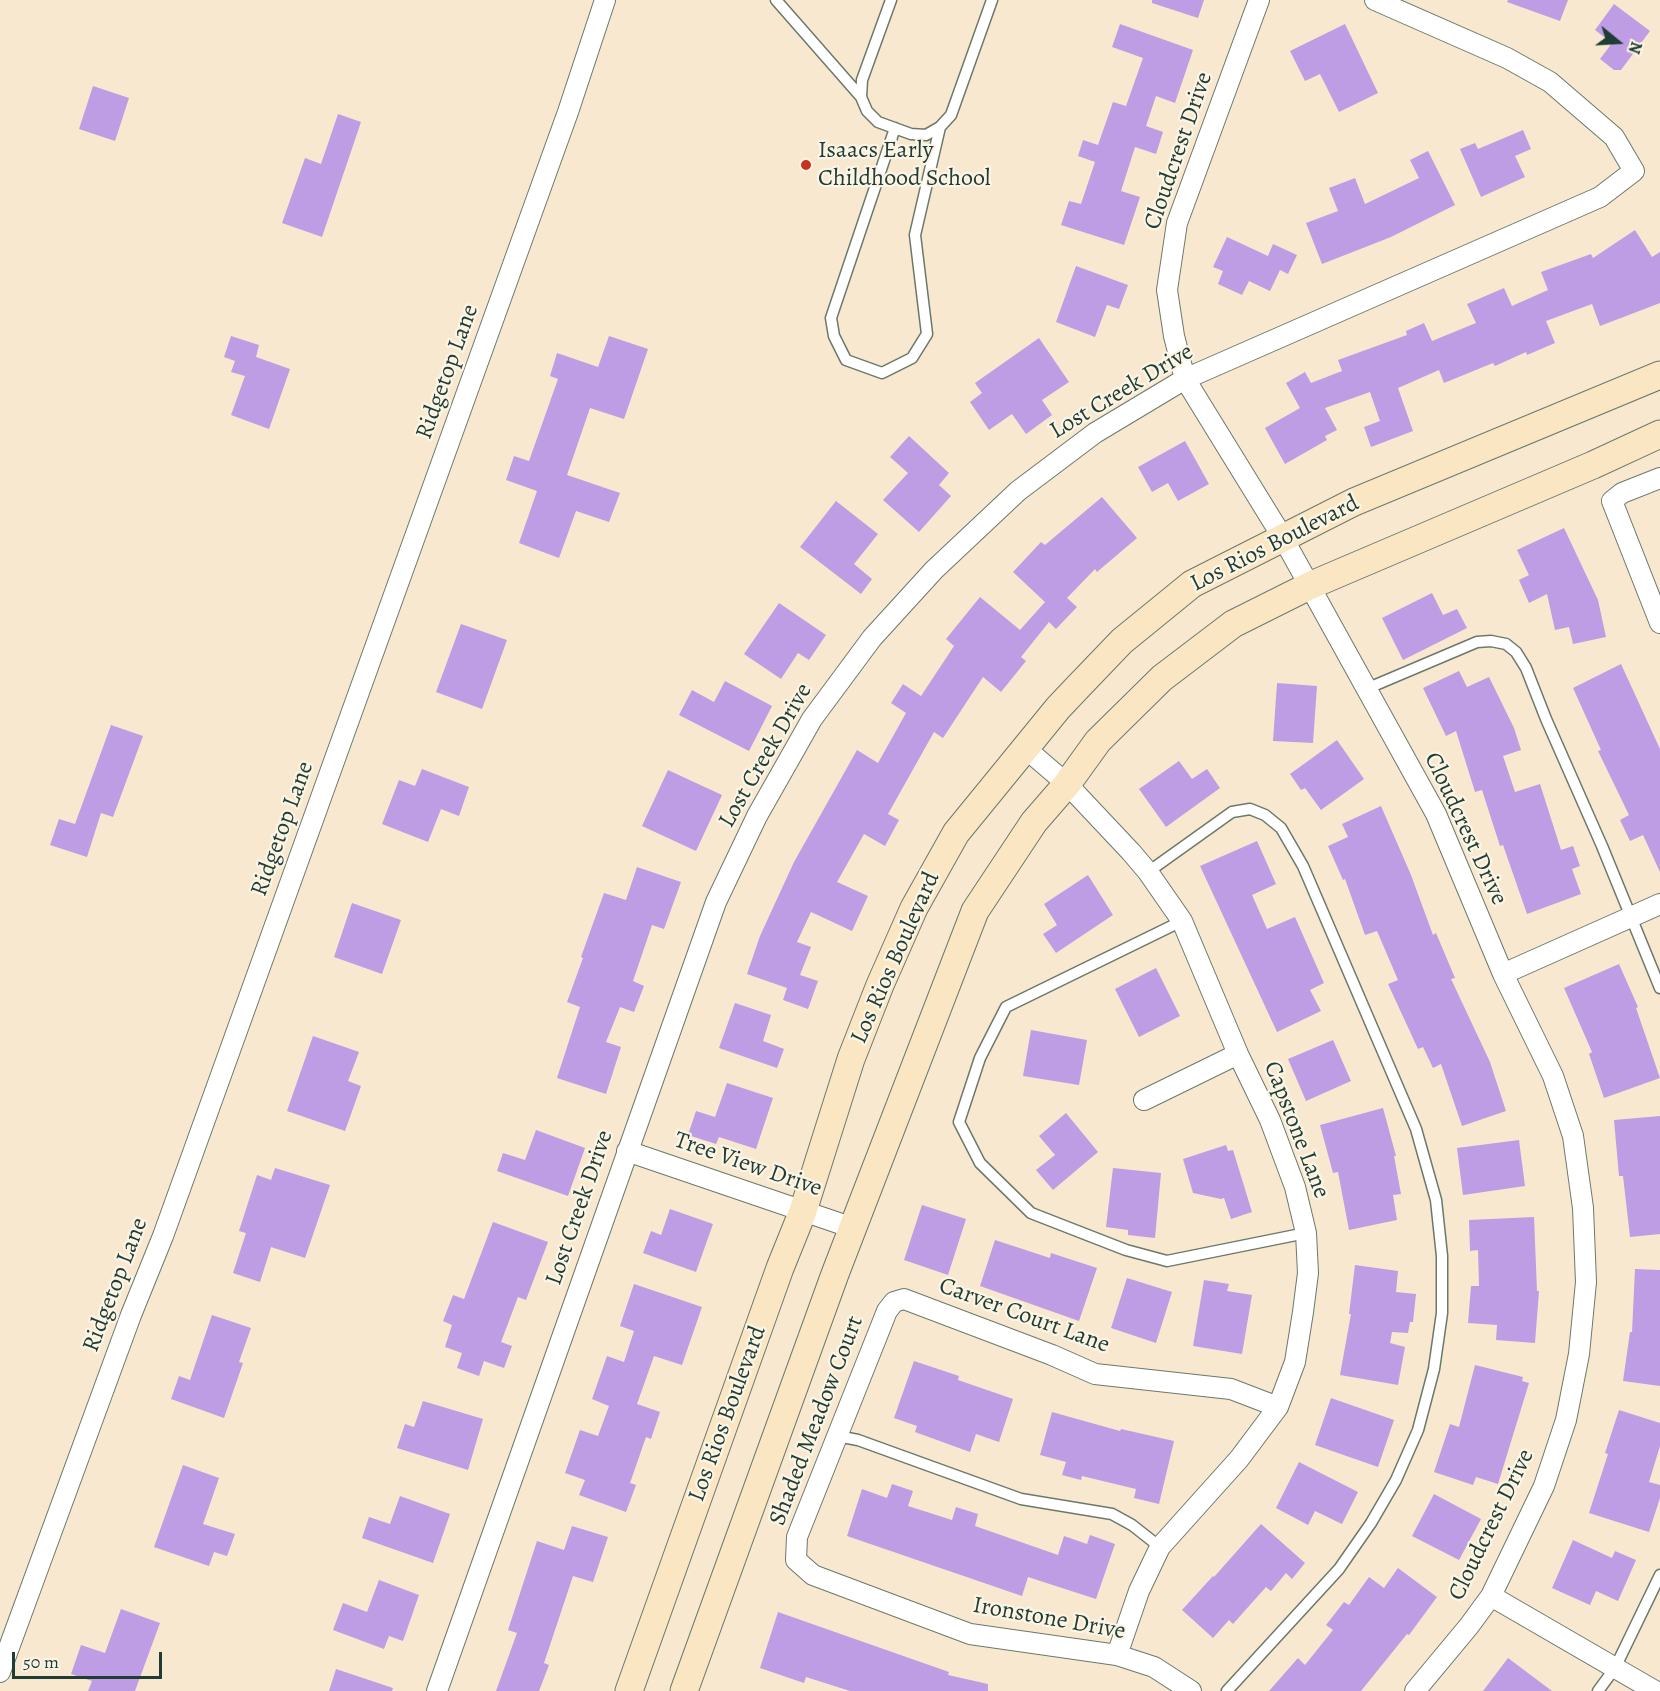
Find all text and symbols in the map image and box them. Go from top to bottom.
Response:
north arrow [1588,12,1648,72]
text: N [1623,39,1647,57]
street label: Cloudcrest Drive [1139,68,1219,234]
place label: Isaacs Early Childhood School [818,137,991,193]
marker: Isaacs Early Childhood School [799,158,813,172]
street label: Ridgetop Lane [410,301,486,443]
street label: Lost Creek Drive [1045,338,1199,446]
street label: Los Rios Boulevard [1186,489,1364,599]
street label: Lost Creek Drive [713,679,819,833]
street label: Cloudcrest Drive [1417,748,1513,910]
street label: Ridgetop Lane [245,758,321,900]
street label: Los Rios Boulevard [845,868,947,1048]
street label: Capstone Lane [1257,1057,1335,1203]
street label: Tree View Drive [670,1126,826,1204]
street label: Lost Creek Drive [540,1127,620,1289]
street label: Ridgetop Lane [77,1214,155,1356]
street label: Carver Court Lane [935,1272,1113,1360]
street label: Shaded Meadow Court [764,1312,870,1530]
street label: Los Rios Boulevard [683,1322,773,1506]
street label: Cloudcrest Drive [1443,1445,1541,1605]
street label: Ironstone Drive [970,1591,1128,1647]
scale bar [15,1640,165,1678]
text: 50 m [23,1650,59,1674]

